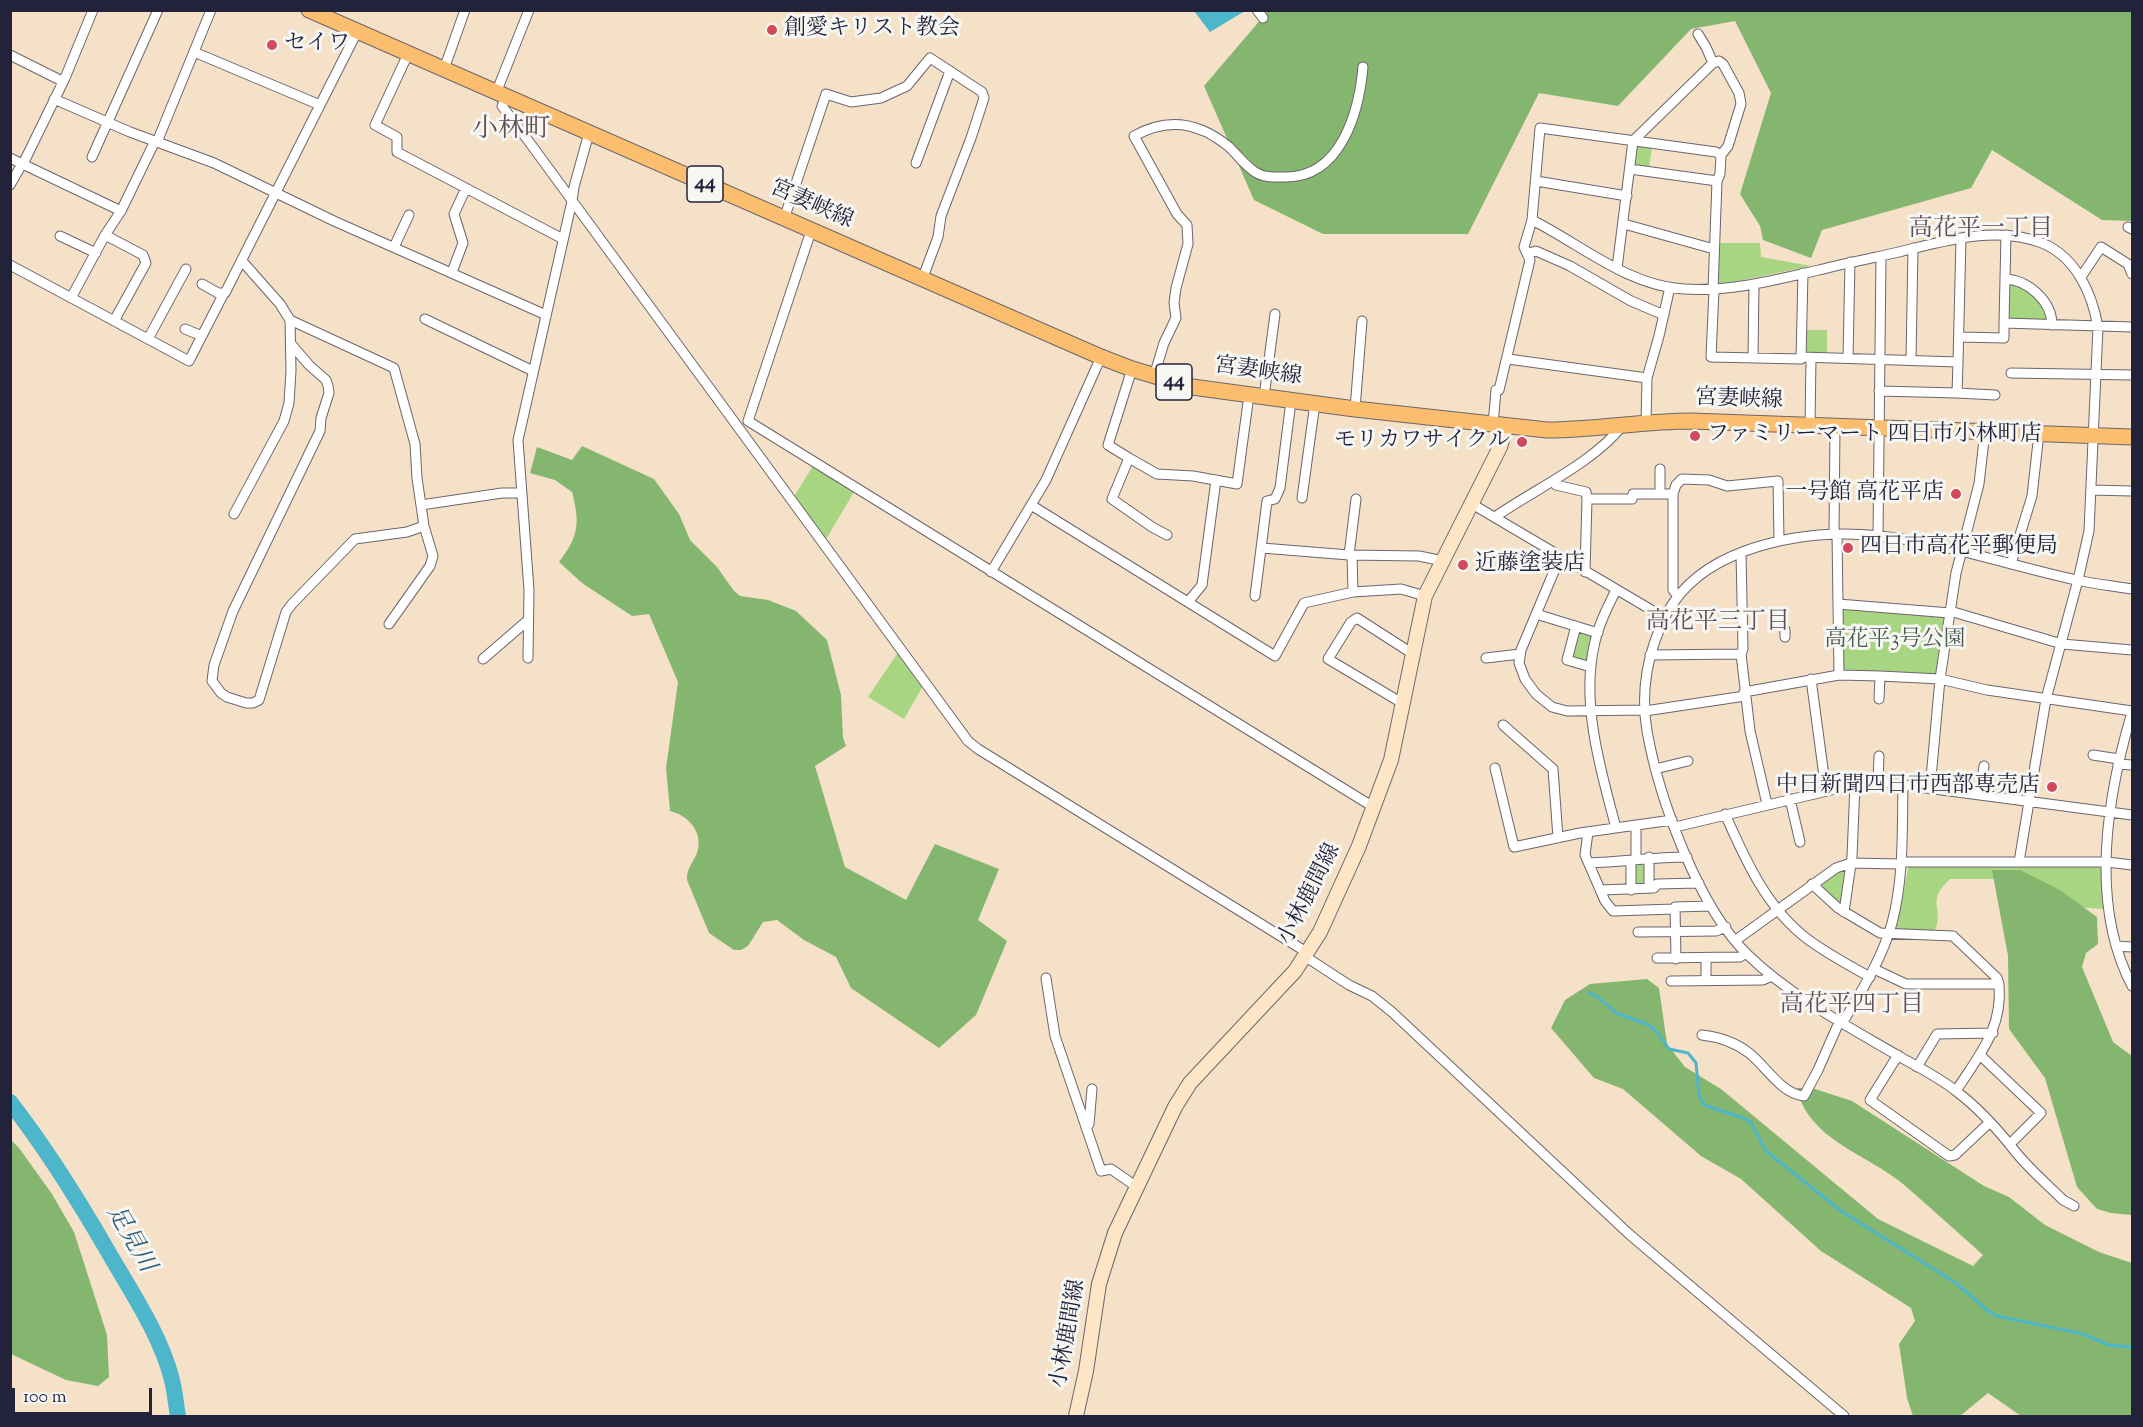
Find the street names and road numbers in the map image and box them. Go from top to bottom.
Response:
road number: 44 [687,166,723,202]
street label: 宮妻峡線 [765,176,857,236]
street label: 宮妻峡線 [1213,354,1303,392]
road number: 44 [1156,364,1192,400]
street label: 宮妻峡線 [1695,386,1783,416]
street label: 小林鹿間線 [1274,840,1348,950]
street label: 小林鹿間線 [1047,1278,1093,1390]

